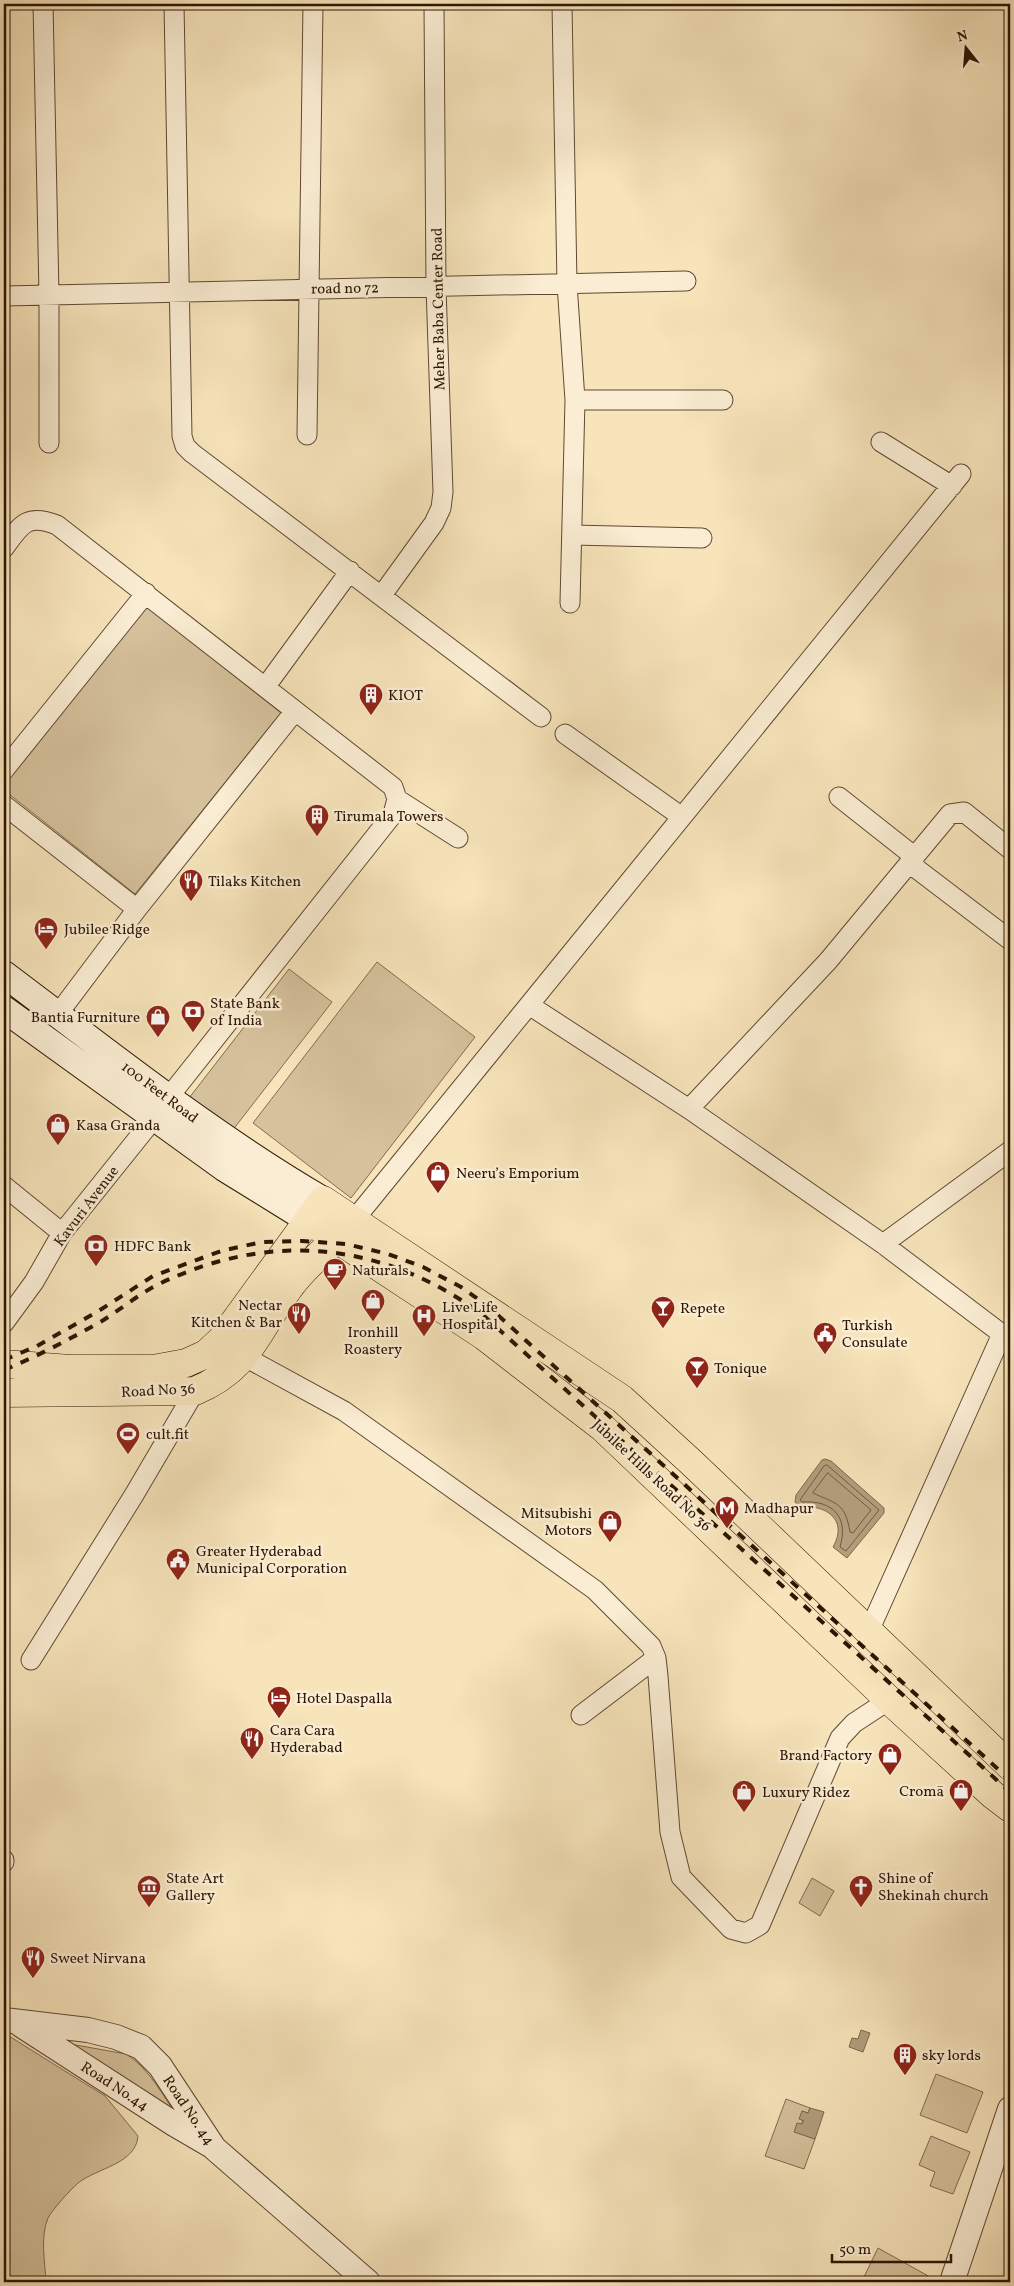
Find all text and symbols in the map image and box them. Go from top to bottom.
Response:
north arrow [942,22,992,72]
text: N [955,26,970,48]
street label: Meher Baba Center Road [428,227,451,391]
street label: road no 72 [311,278,379,301]
building icon: KIOT [358,682,384,716]
place label: KIOT [388,686,423,707]
building icon: Tirumala Towers [304,803,330,837]
place label: Tirumala Towers [334,807,443,828]
restaurant icon: Tilaks Kitchen [178,868,204,902]
place label: Tilaks Kitchen [208,872,301,893]
hotel icon: Jubilee Ridge [33,916,59,950]
place label: Jubilee Ridge [64,920,150,941]
place label: State Bank of India [210,994,280,1032]
bank icon: State Bank of India [180,999,206,1033]
shop icon: Bantia Furniture [145,1004,171,1038]
place label: Bantia Furniture [31,1008,140,1029]
street label: 100 Feet Road [116,1057,202,1129]
shop icon: Kasa Granda [45,1112,71,1146]
place label: Kasa Granda [76,1116,160,1137]
shop icon: Neeru’s Emporium [425,1160,451,1194]
street label: Kavuri Avenue [50,1162,125,1252]
place label: Neeru’s Emporium [456,1164,580,1185]
bank icon: HDFC Bank [83,1233,109,1267]
place label: HDFC Bank [114,1237,191,1258]
cafe icon: Naturals [322,1257,348,1291]
place label: Naturals [352,1261,409,1282]
shop icon: Ironhill Roastery [360,1288,386,1322]
bar icon: Repete [650,1295,676,1329]
place label: Nectar Kitchen & Bar [191,1296,282,1334]
place label: Live Life Hospital [442,1298,498,1336]
place label: Repete [680,1299,725,1320]
restaurant icon: Nectar Kitchen & Bar [286,1301,312,1335]
hospital icon: Live Life Hospital [411,1303,437,1337]
place label: Turkish Consulate [842,1316,908,1354]
public building icon: Turkish Consulate [812,1321,838,1355]
place label: Ironhill Roastery [344,1323,402,1361]
bar icon: Tonique [684,1355,710,1389]
place label: Tonique [714,1359,767,1380]
street label: Road No 36 [120,1379,196,1404]
street label: Jubilee Hills Road No 36 [587,1415,715,1537]
sports icon: cult.fit [115,1421,141,1455]
place label: cult.fit [146,1425,189,1446]
metro station icon: Madhapur [714,1495,740,1529]
place label: Madhapur [744,1499,814,1520]
place label: Mitsubishi Motors [521,1504,592,1542]
shop icon: Mitsubishi Motors [597,1509,623,1543]
place label: Greater Hyderabad Municipal Corporation [196,1542,347,1580]
public building icon: Greater Hyderabad Municipal Corporation [165,1547,191,1581]
hotel icon: Hotel Daspalla [266,1685,292,1719]
place label: Hotel Daspalla [296,1689,392,1710]
place label: Cara Cara Hyderabad [270,1721,343,1759]
restaurant icon: Cara Cara Hyderabad [239,1726,265,1760]
shop icon: Brand Factory [877,1742,903,1776]
place label: Brand Factory [779,1746,872,1767]
shop icon: Cromā [948,1778,974,1812]
shop icon: Luxury Ridez [731,1779,757,1813]
place label: Cromā [899,1782,944,1803]
place label: Luxury Ridez [762,1783,850,1804]
place label: State Art Gallery [166,1869,224,1907]
place label: Shine of Shekinah church [878,1869,989,1907]
museum icon: State Art Gallery [136,1874,162,1908]
church icon: Shine of Shekinah church [848,1874,874,1908]
restaurant icon: Sweet Nirvana [20,1945,46,1979]
place label: Sweet Nirvana [50,1949,146,1970]
building icon: sky lords [892,2042,918,2076]
place label: sky lords [922,2046,981,2067]
street label: Road No.44 [76,2057,152,2117]
street label: Road No. 44 [157,2072,219,2150]
scale bar [832,2231,950,2263]
text: 50 m [839,2240,871,2261]

